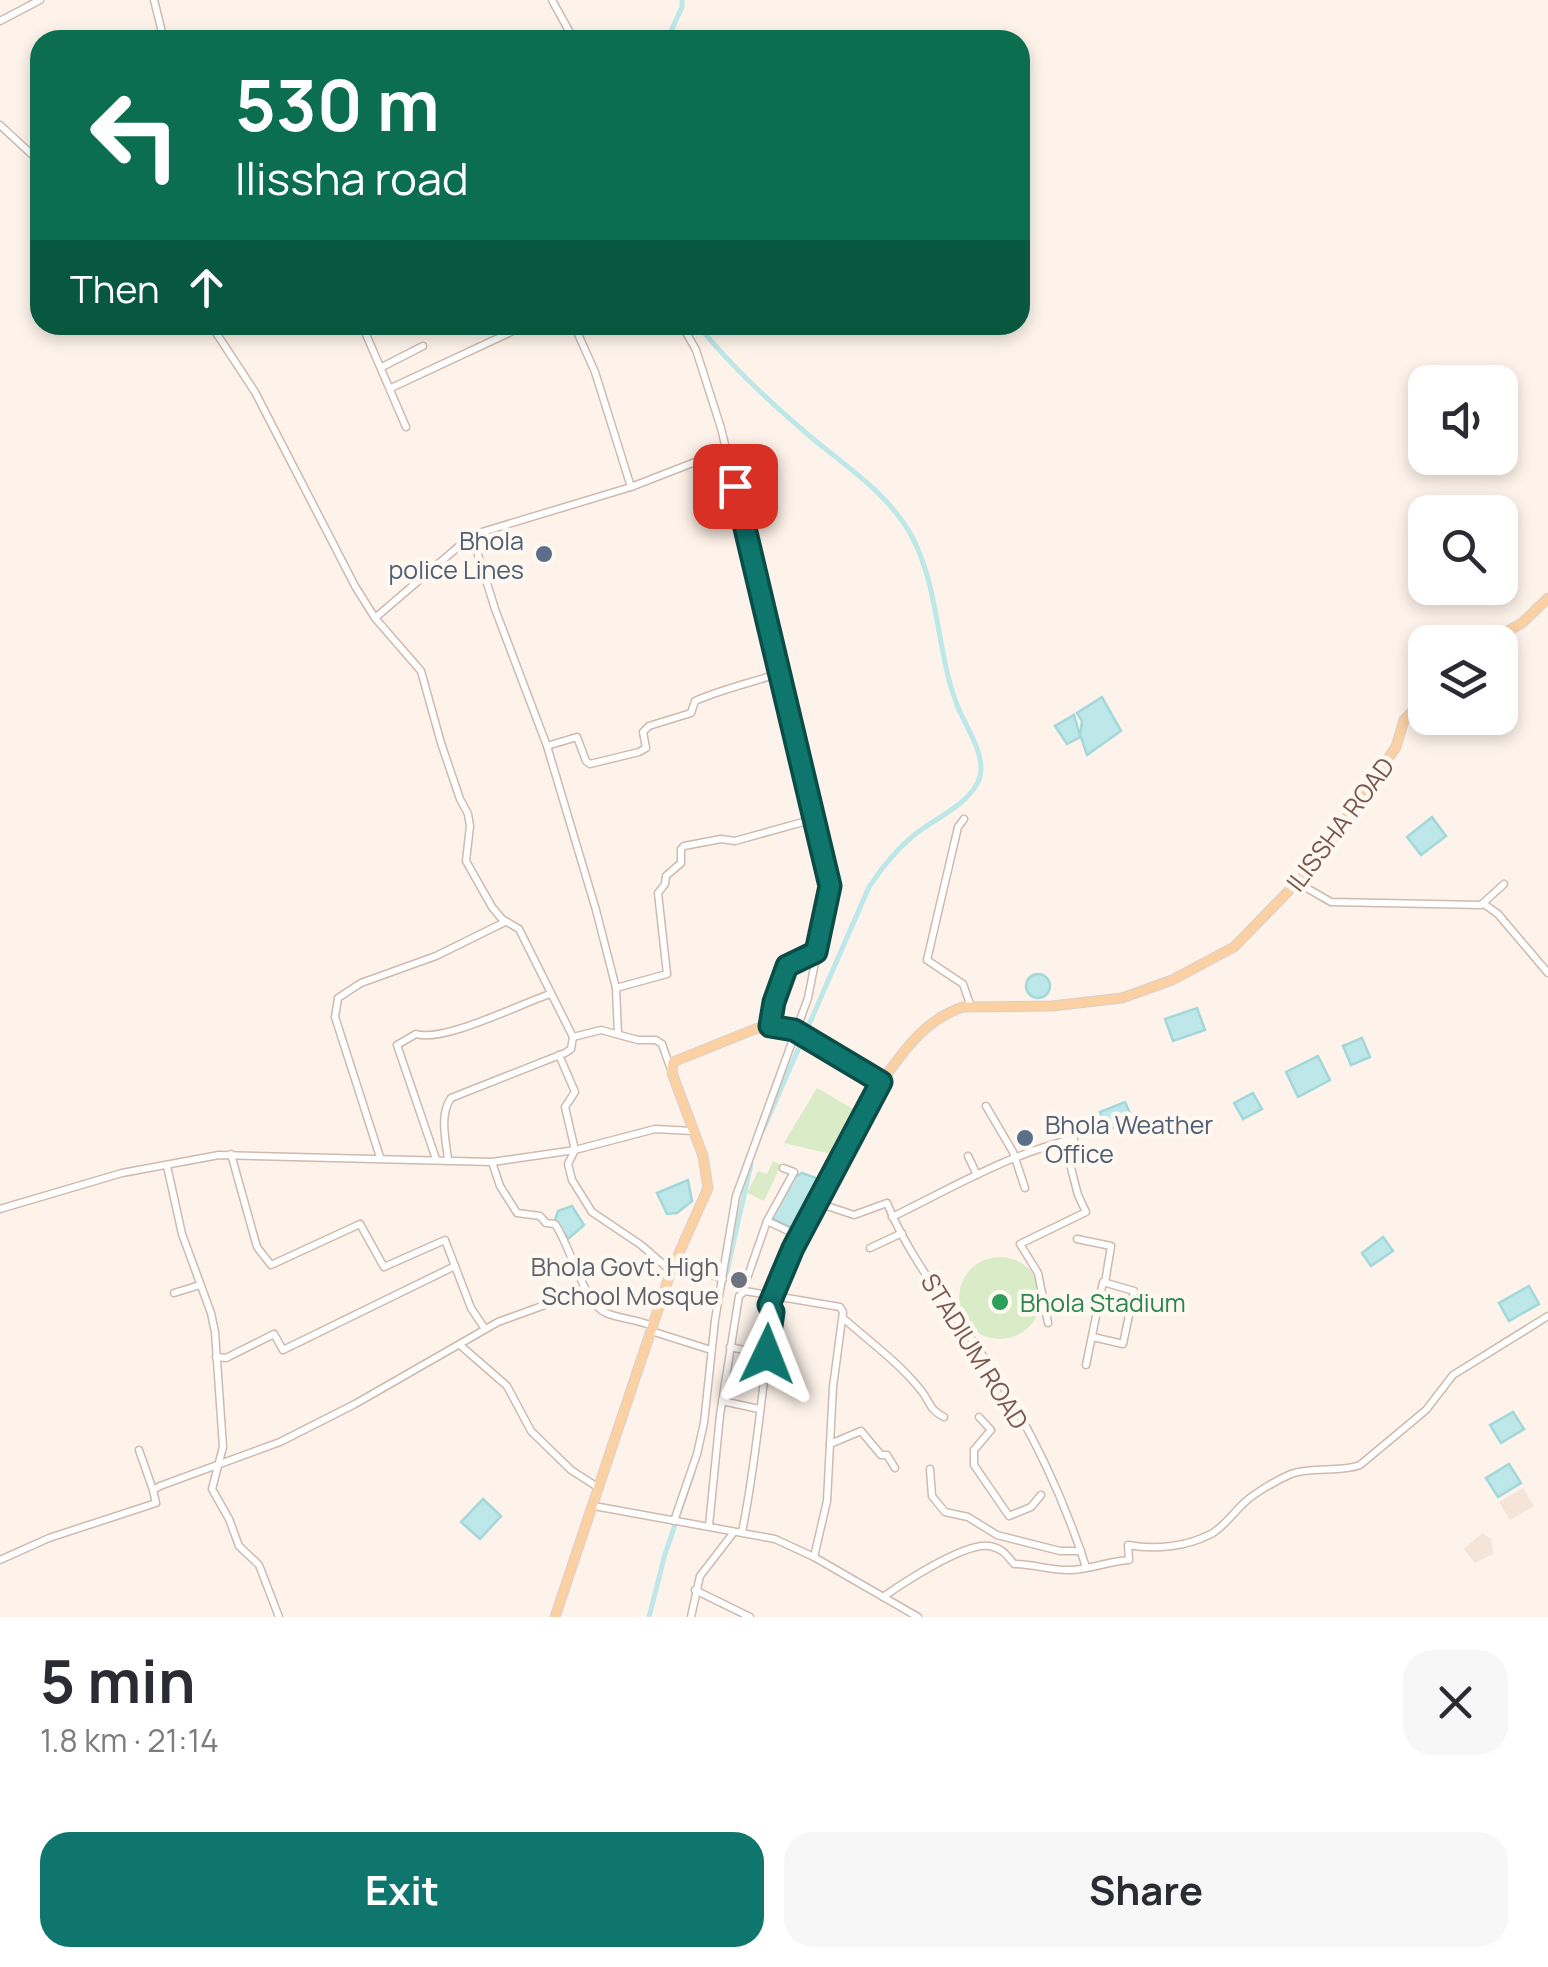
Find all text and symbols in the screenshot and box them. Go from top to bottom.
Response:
text: 530 m [235,56,440,152]
icon: left [70,70,200,200]
text: Ilissha road [235,147,469,209]
icon: ahead [179,260,234,315]
text: Then [70,262,159,314]
map controls [1408,365,1518,735]
button: sound [1408,365,1518,475]
pin [693,444,778,529]
icon: arrive [708,459,763,514]
button: search [1408,495,1518,605]
place label: Bhola police Lines [389,523,524,587]
marker: Bhola police Lines [533,543,555,565]
button: layers [1408,625,1518,735]
street label: ILISSHA ROAD [1278,750,1402,898]
place label: Bhola Weather Office [1045,1107,1213,1171]
marker: Bhola Weather Office [1014,1127,1036,1149]
place label: Bhola Govt. High School Mosque [531,1249,719,1313]
street label: STADIUM ROAD [913,1266,1037,1436]
marker: Bhola Govt. High School Mosque [728,1269,750,1291]
place label: Bhola Stadium [1020,1285,1186,1320]
marker: Bhola Stadium [989,1291,1011,1313]
position arrow [715,1302,819,1406]
text: 5 min [40,1639,195,1721]
button: close [1403,1650,1508,1755]
text: 1.8 km · 21:14 [40,1718,219,1762]
button: Exit [40,1832,764,1947]
button: Share [784,1832,1508,1947]

